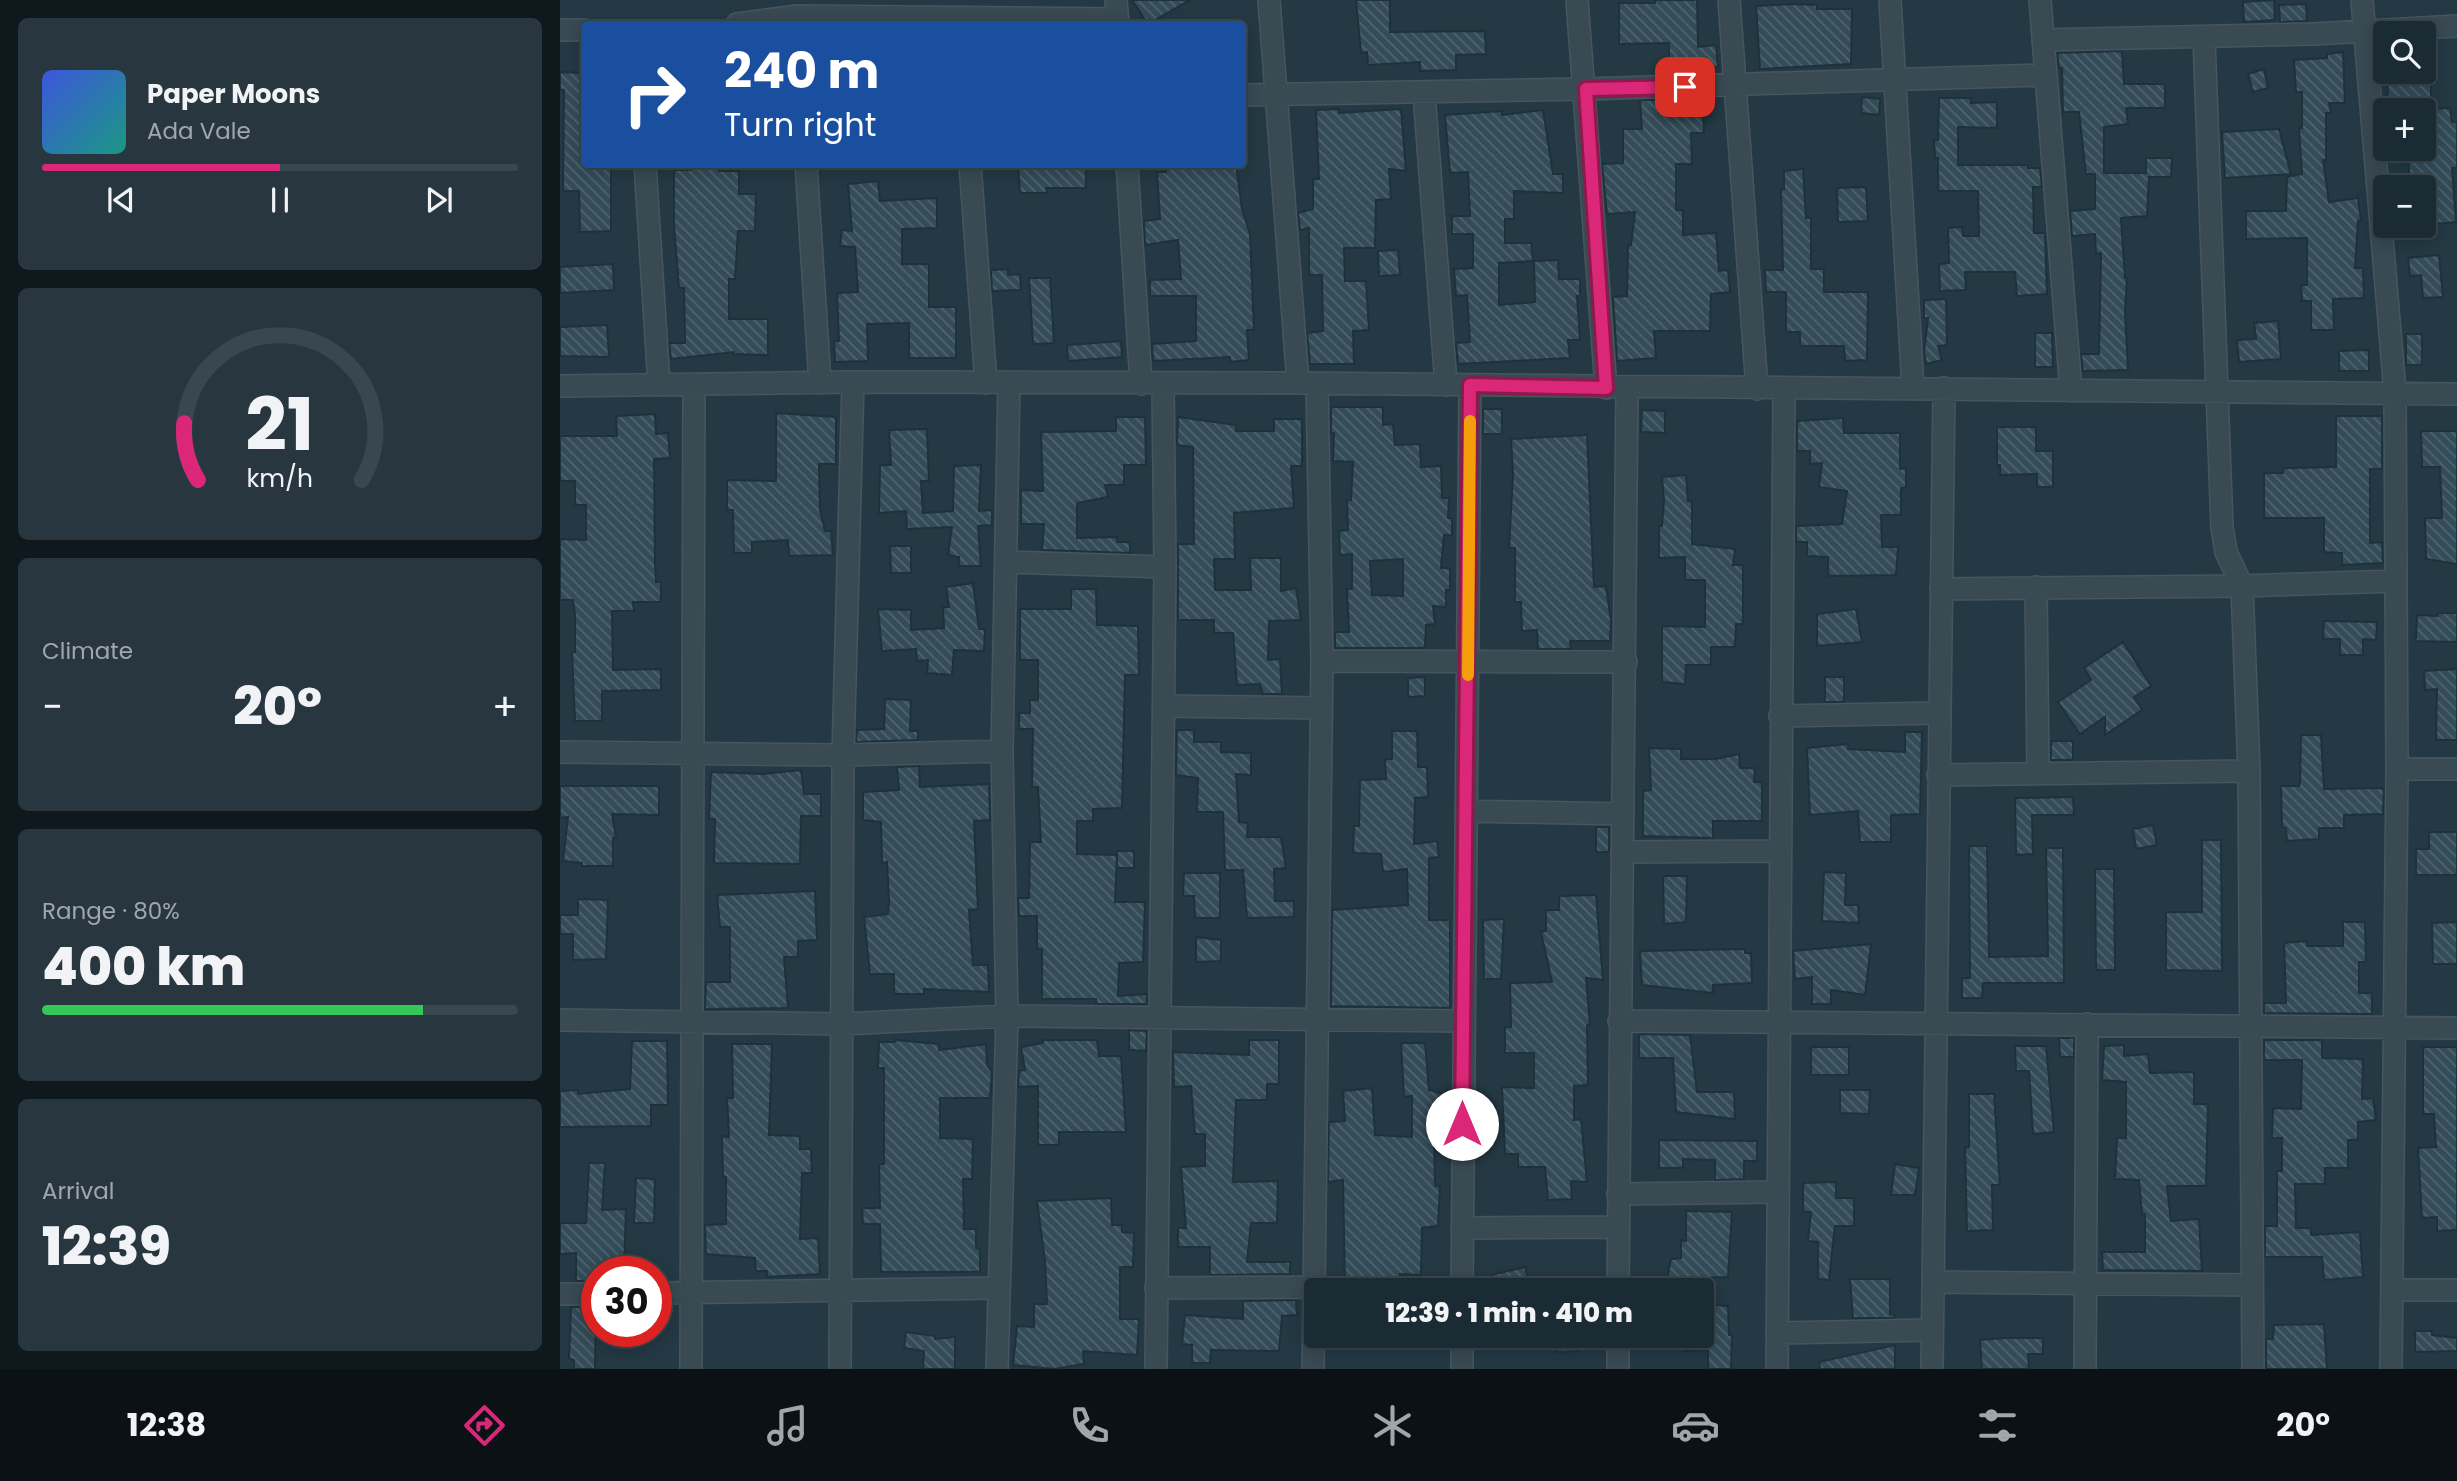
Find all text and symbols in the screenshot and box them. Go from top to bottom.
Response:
map controls [2373,21,2436,238]
button: search [2373,21,2436,84]
text: 240 m [724,37,879,105]
icon: right [609,49,700,140]
pin [1655,57,1715,117]
icon: arrive [1666,68,1704,106]
text: Paper Moons [147,76,320,112]
button: + [2373,98,2436,161]
text: Turn right [724,102,876,147]
text: Ada Vale [147,115,251,147]
button: − [2373,175,2436,238]
icon: previous [102,181,140,219]
icon: pause [261,181,299,219]
icon: next [420,181,458,219]
text: 21 [246,375,314,476]
text: km/h [247,461,313,496]
text: Climate [42,635,133,667]
text: 20° [233,670,322,743]
text: − [42,680,63,733]
text: + [492,680,518,733]
text: Range · 80% [42,895,180,927]
text: 400 km [42,930,245,1003]
position arrow [1425,1087,1499,1161]
text: Arrival [42,1175,114,1207]
text: 12:39 [42,1210,171,1283]
speed limit sign: 30 [581,1256,672,1347]
text: 12:39 · 1 min · 410 m [1385,1295,1633,1331]
icon: directions [460,1401,509,1450]
icon: music [763,1401,812,1450]
icon: phone [1065,1401,1114,1450]
icon: climate [1368,1401,1417,1450]
icon: car [1671,1401,1720,1450]
icon: filters [1973,1401,2022,1450]
text: 12:38 [127,1402,206,1447]
text: 20° [2276,1402,2330,1447]

